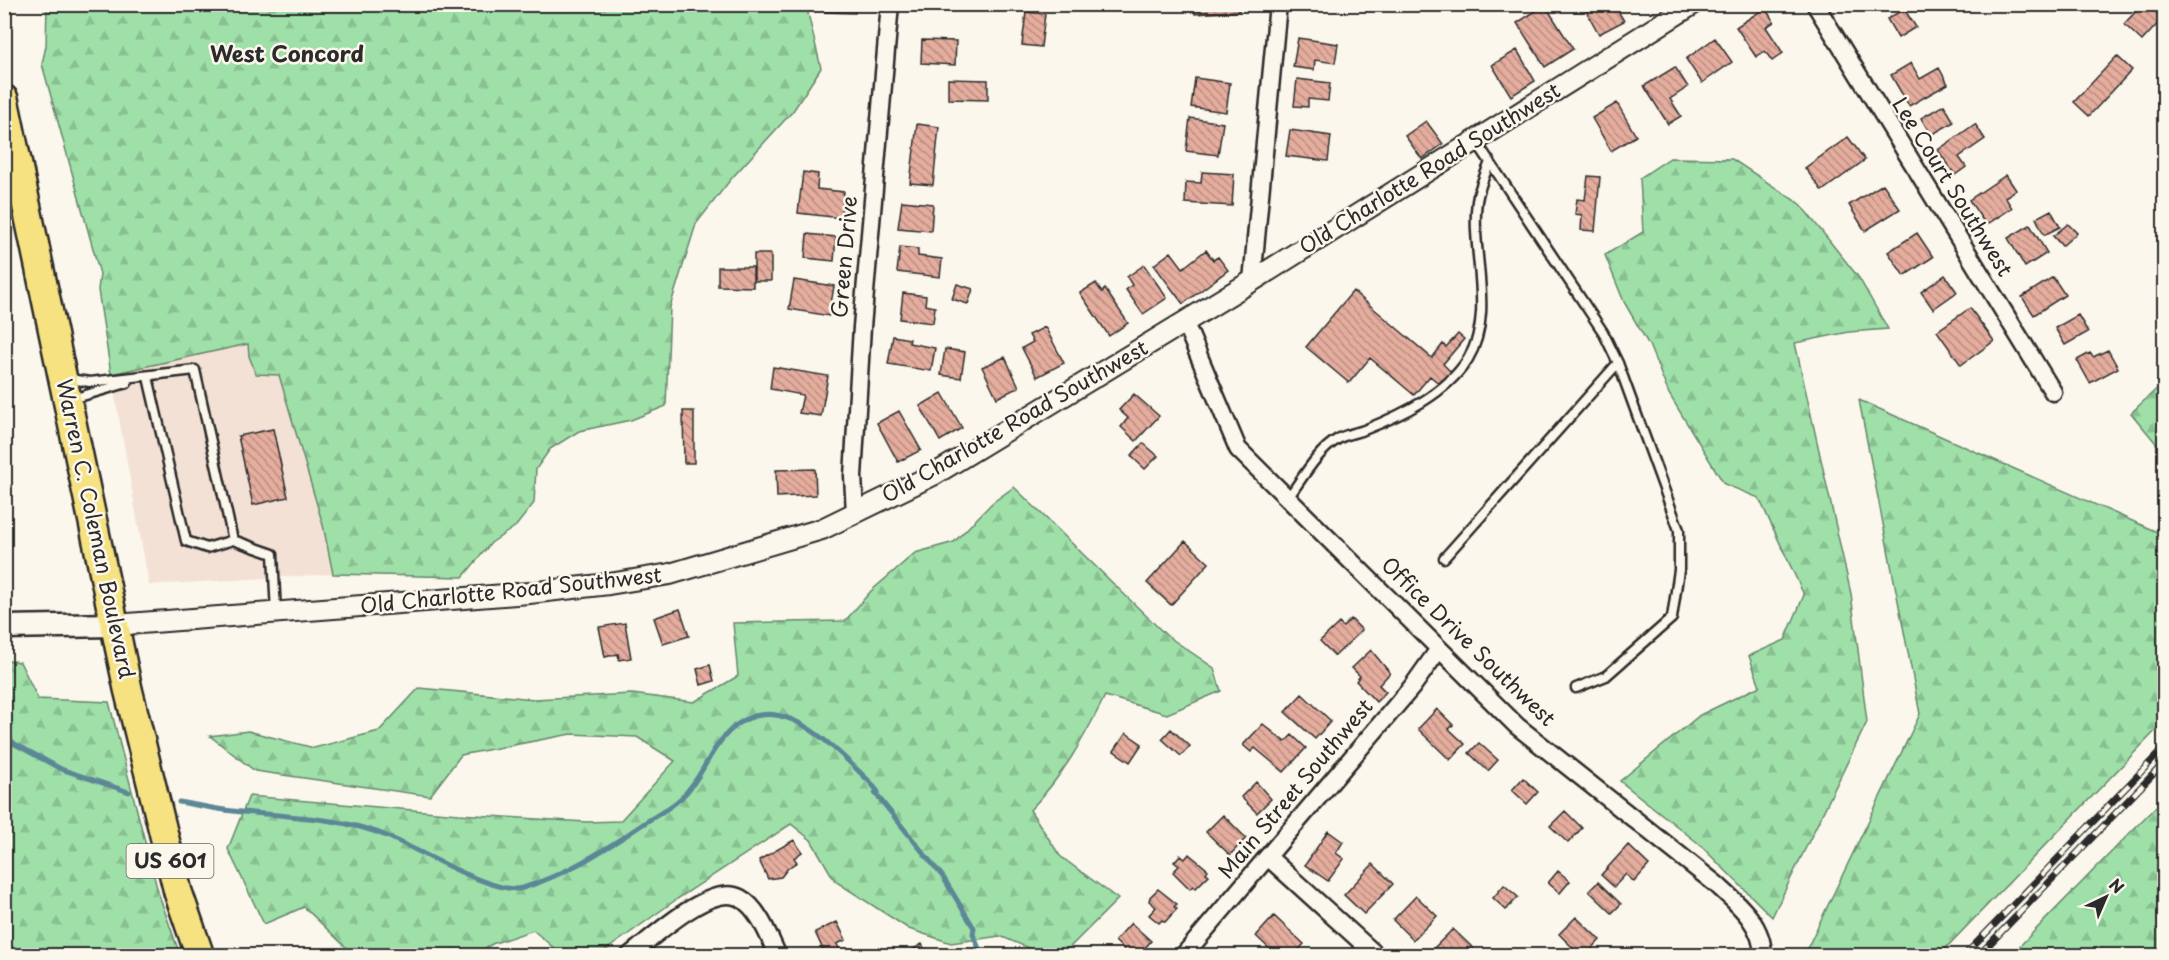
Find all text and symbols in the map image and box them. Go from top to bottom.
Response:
district label: West Concord [210,36,364,69]
street label: Old Charlotte Road Southwest [1292,73,1566,261]
street label: Lee Court Southwest [1885,90,2022,282]
street label: Green Drive [822,194,864,319]
street label: Old Charlotte Road Southwest [875,331,1153,510]
street label: Warren C. Coleman Boulevard [50,376,144,681]
street label: Office Drive Southwest [1375,549,1564,733]
street label: Old Charlotte Road Southwest [358,557,663,621]
street label: Main Street Southwest [1209,691,1380,885]
road number: US 601 [126,844,213,878]
north arrow [2076,867,2136,927]
text: N [2104,872,2130,899]

